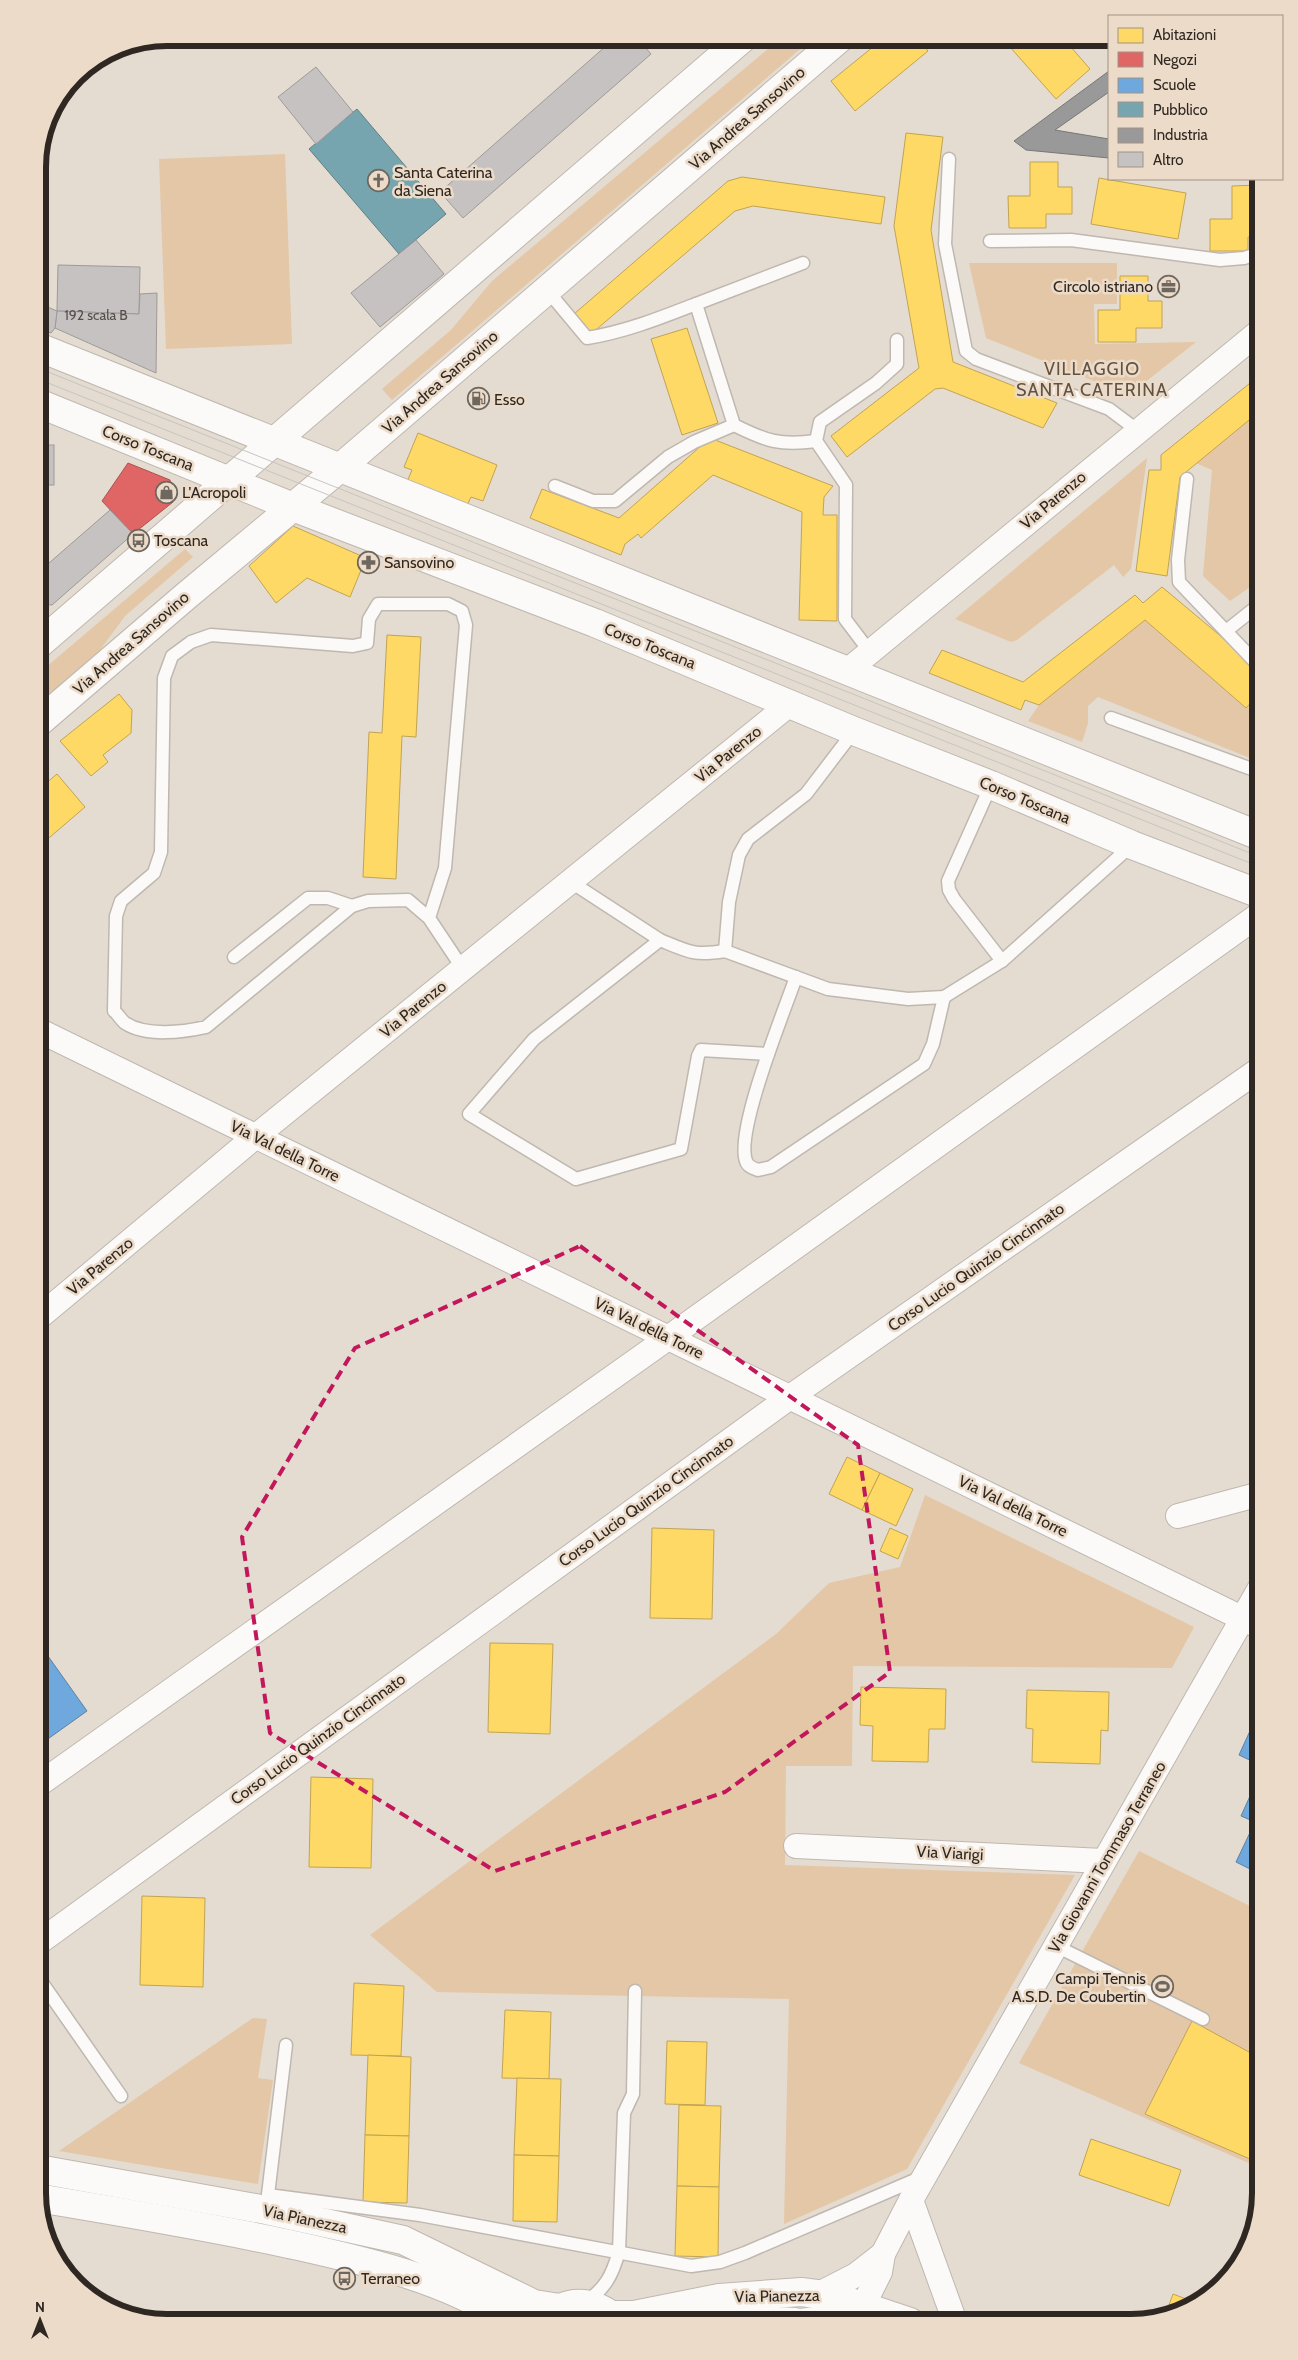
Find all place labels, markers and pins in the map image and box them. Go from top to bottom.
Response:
place label: Santa Caterina da Siena [394,163,493,200]
church icon: Santa Caterina da Siena [366,169,390,193]
office icon: Circolo istriano [1157,274,1181,298]
place label: Circolo istriano [1053,277,1153,296]
fuel station icon: Esso [466,387,490,411]
place label: Esso [494,390,525,409]
shop icon: L'Acropoli [154,480,178,504]
place label: L'Acropoli [182,483,246,502]
bus stop icon: Toscana [126,528,150,552]
place label: Toscana [154,531,209,550]
pharmacy icon: Sansovino [356,550,380,574]
place label: Sansovino [384,553,454,572]
place label: Campi Tennis A.S.D. De Coubertin [1012,1969,1146,2006]
sports icon: Campi Tennis A.S.D. De Coubertin [1150,1975,1174,1999]
bus stop icon: Terraneo [333,2266,357,2290]
place label: Terraneo [361,2269,420,2288]

